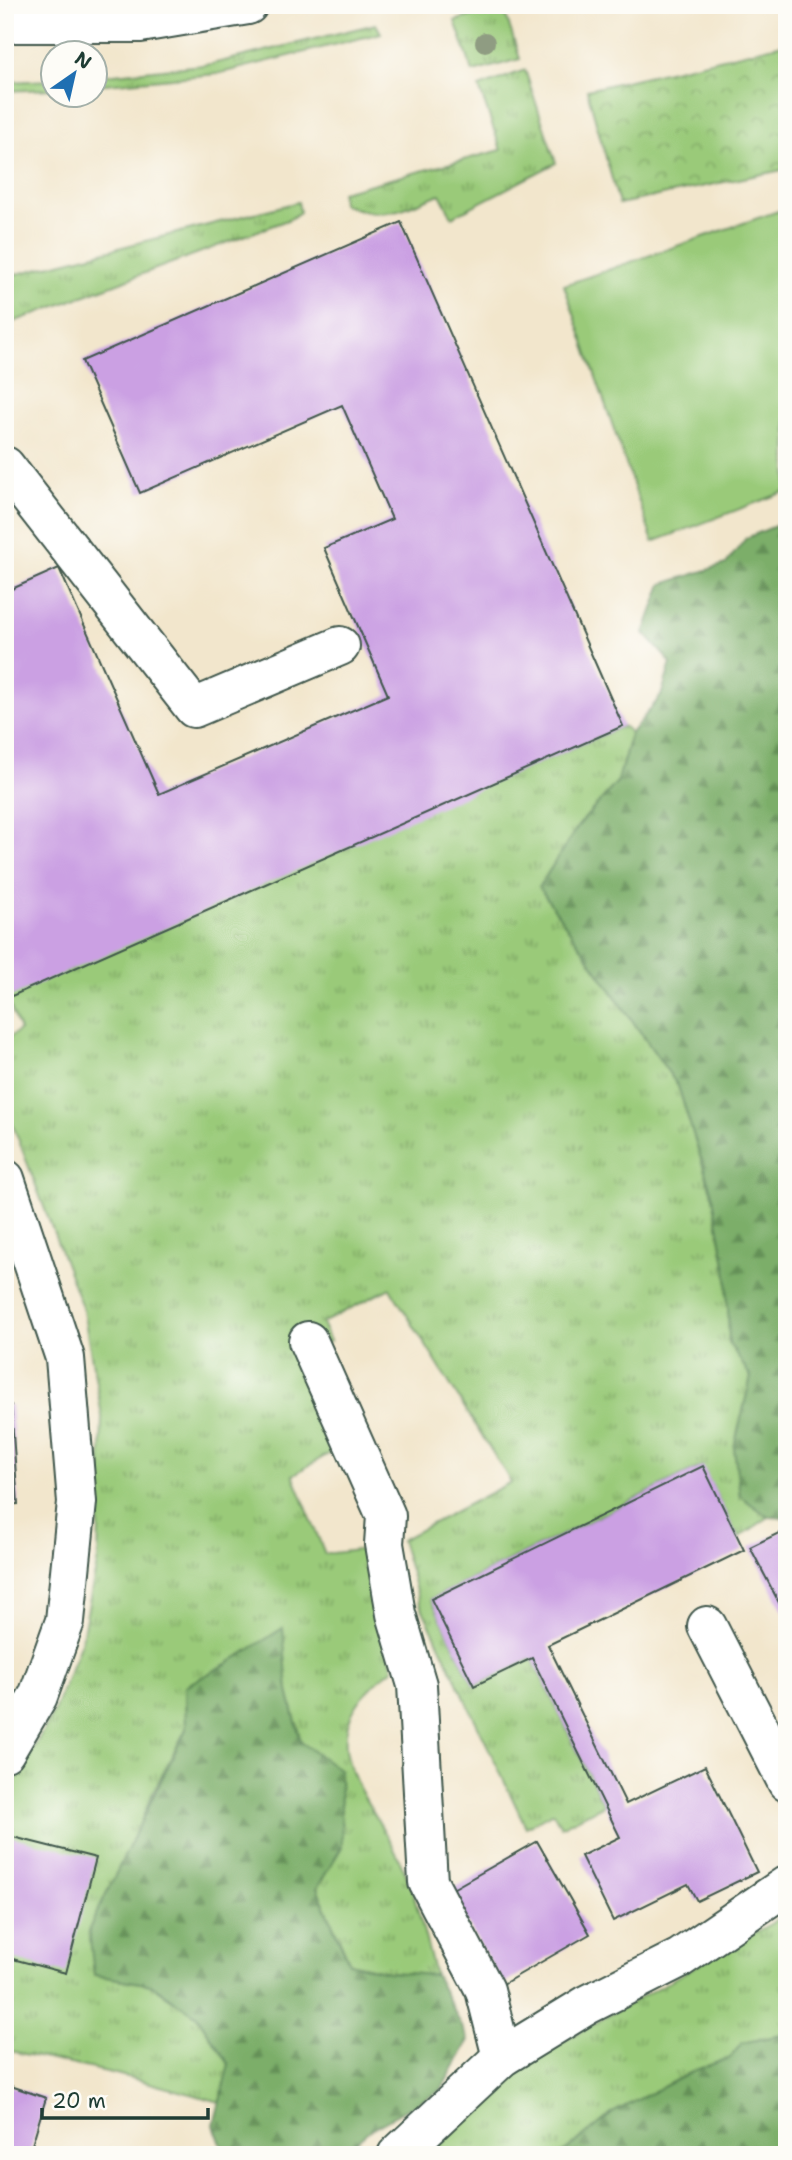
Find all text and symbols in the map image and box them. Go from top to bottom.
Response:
north arrow [38,38,108,108]
text: N [70,46,96,75]
scale bar [42,2076,208,2120]
text: 20 m [52,2087,106,2115]

